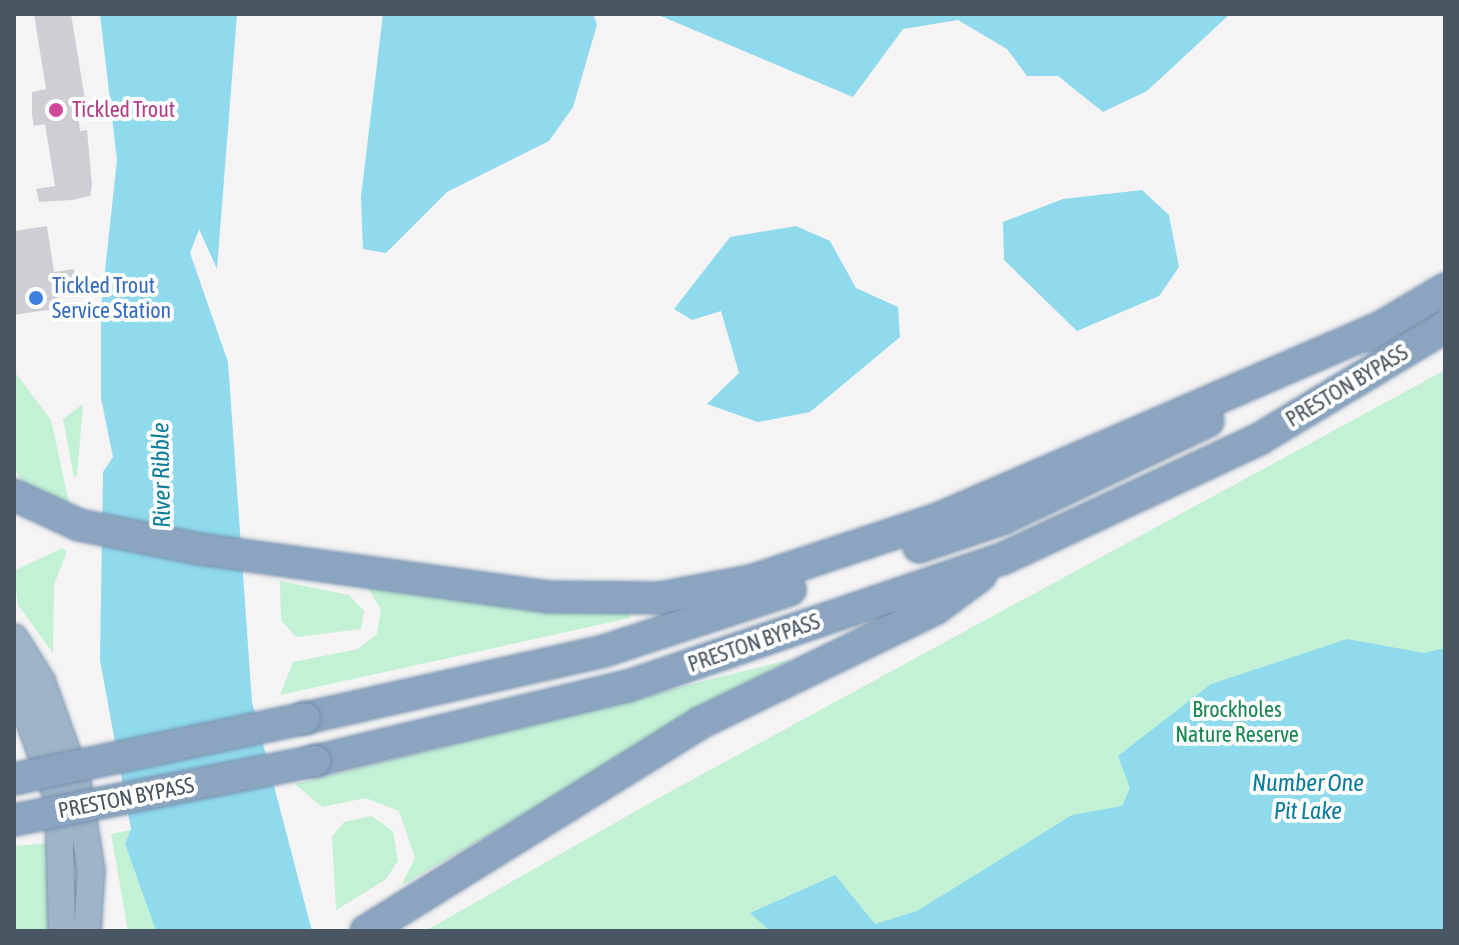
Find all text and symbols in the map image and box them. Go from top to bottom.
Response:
place label: Tickled Trout [72,97,175,123]
marker: Tickled Trout [47,101,65,119]
place label: Tickled Trout Service Station [52,272,171,324]
marker: Tickled Trout Service Station [27,289,45,307]
street label: PRESTON BYPASS [1281,339,1413,433]
water label: River Ribble [146,422,176,528]
street label: PRESTON BYPASS [685,608,823,678]
park label: Brockholes Nature Reserve [1175,696,1299,748]
water label: Number One Pit Lake [1252,769,1364,825]
street label: PRESTON BYPASS [56,772,196,824]

